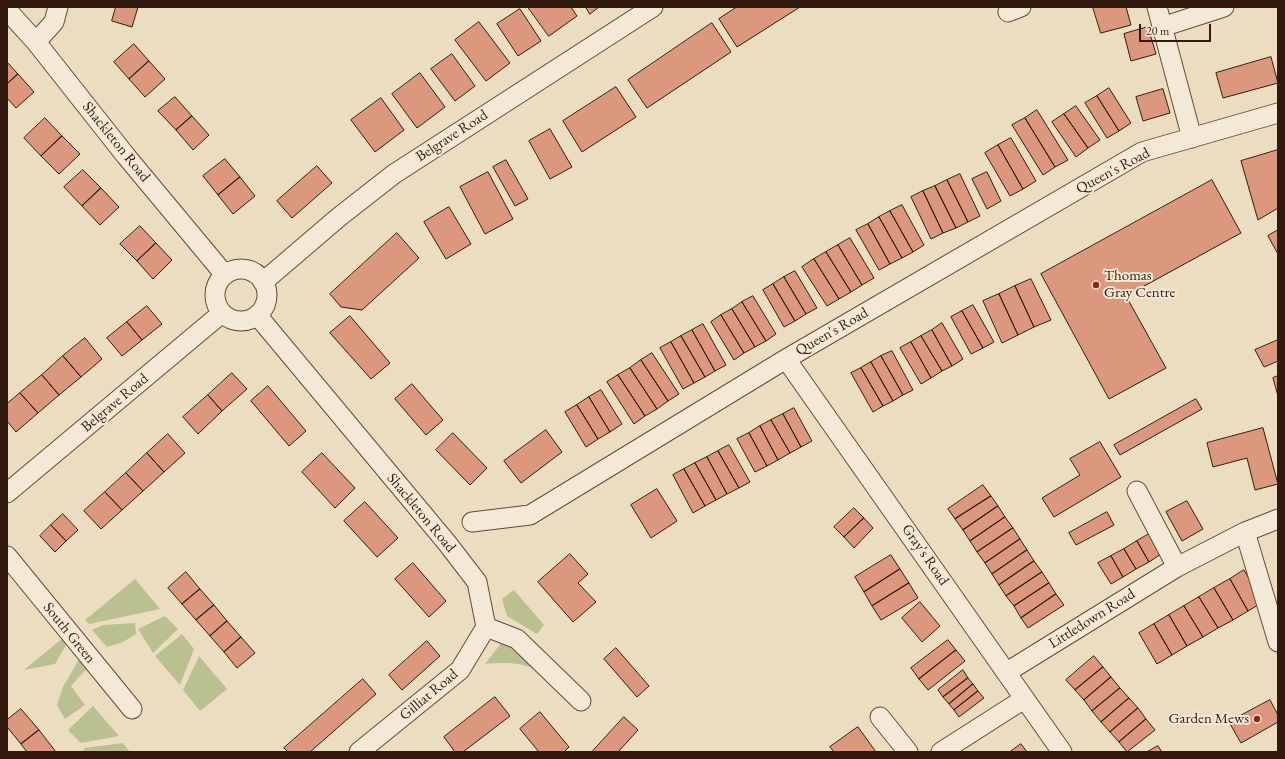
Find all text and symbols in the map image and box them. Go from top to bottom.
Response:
scale bar [1141,16,1213,42]
text: 20 m [1146,23,1169,39]
street label: Shackleton Road [78,98,154,186]
street label: Belgrave Road [413,106,491,166]
street label: Queen's Road [1073,144,1153,198]
place label: Thomas Gray Centre [1104,267,1175,302]
marker: Thomas Gray Centre [1091,280,1101,290]
street label: Queen's Road [792,304,872,360]
street label: Belgrave Road [78,370,152,436]
street label: Shackleton Road [383,470,459,556]
street label: Gray's Road [897,521,953,589]
street label: Littledown Road [1045,585,1139,653]
street label: South Green [39,599,99,667]
street label: Gilliat Road [396,665,462,725]
place label: Garden Mews [1169,710,1249,728]
marker: Garden Mews [1252,714,1262,724]

